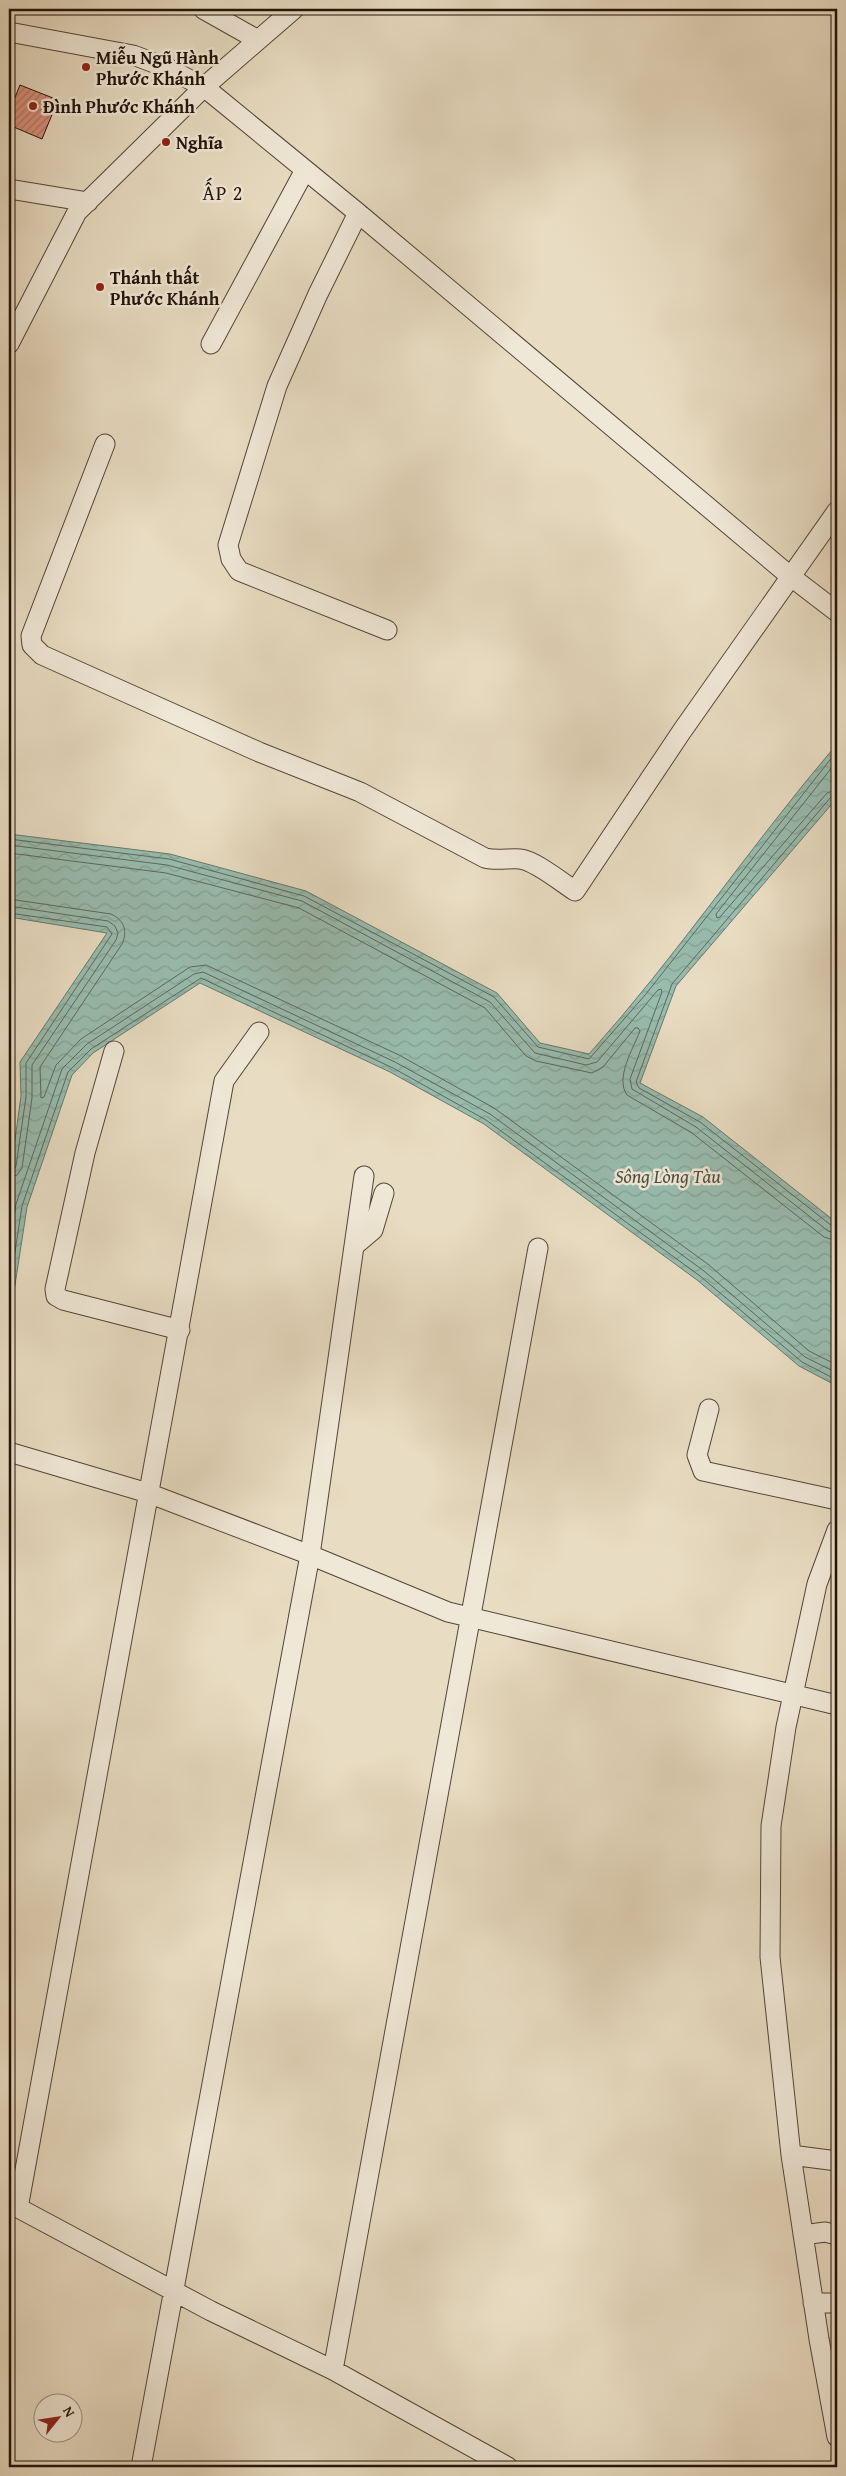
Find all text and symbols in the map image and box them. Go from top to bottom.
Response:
place label: Miễu Ngũ Hành Phước Khánh [96,44,219,92]
marker: Miễu Ngũ Hành Phước Khánh [80,61,92,73]
place label: Đình Phước Khánh [43,93,195,120]
marker: Đình Phước Khánh [27,100,39,112]
place label: Nghĩa [176,129,224,156]
marker: Nghĩa [160,136,172,148]
district label: ẤP 2 [203,177,243,207]
place label: Thánh thất Phước Khánh [110,264,220,312]
marker: Thánh thất Phước Khánh [94,281,106,293]
water label: Sông Lòng Tàu [615,1162,721,1190]
north arrow [32,2394,82,2444]
text: N [58,2402,81,2421]

